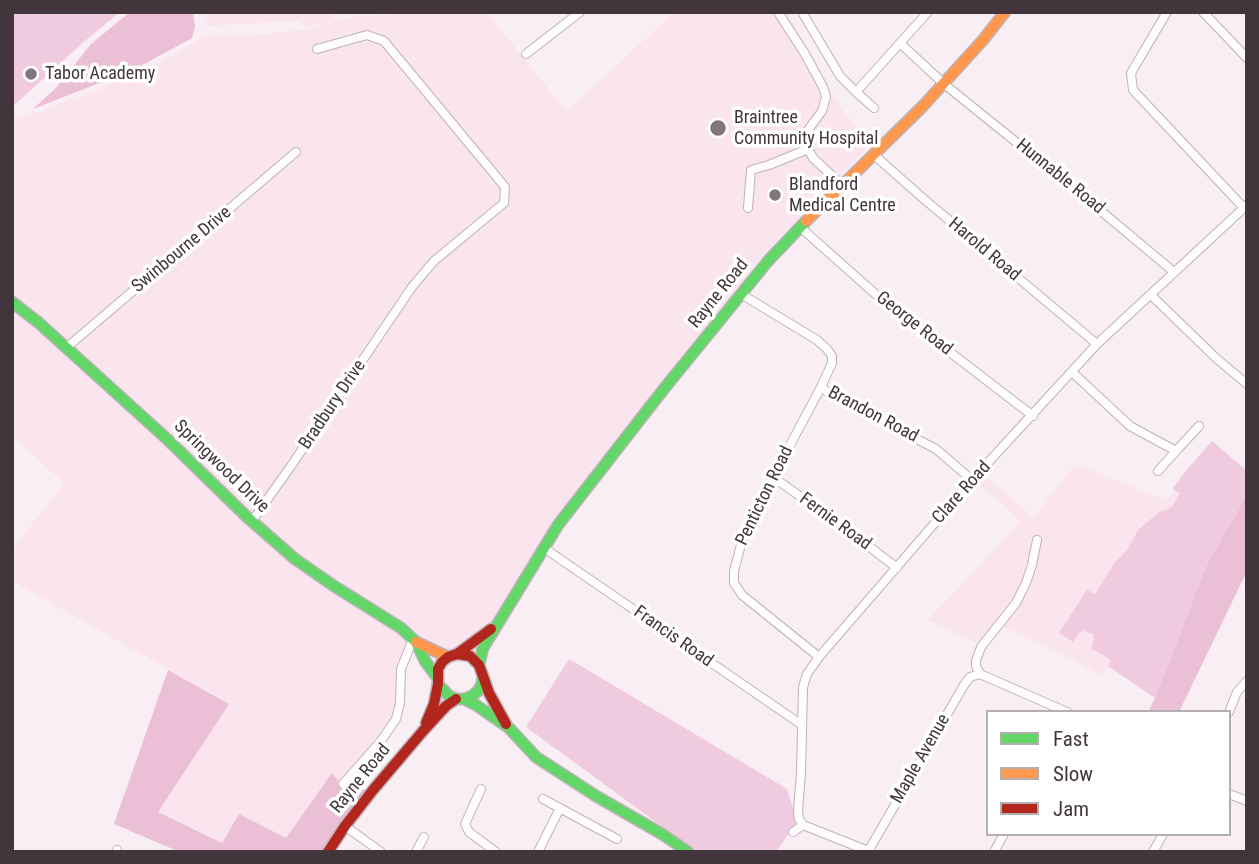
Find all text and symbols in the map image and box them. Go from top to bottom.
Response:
place label: Tabor Academy [45,63,155,85]
marker: Tabor Academy [23,66,39,82]
place label: Braintree Community Hospital [734,107,878,150]
marker: Braintree Community Hospital [708,118,728,138]
street label: Hunnable Road [1011,135,1109,219]
place label: Blandford Medical Centre [789,174,896,216]
marker: Blandford Medical Centre [767,187,783,203]
street label: Swinbourne Drive [128,202,236,298]
street label: Harold Road [944,214,1024,286]
street label: Rayne Road [684,255,754,333]
street label: George Road [871,287,957,361]
street label: Bradbury Drive [295,356,371,454]
street label: Brandon Road [824,382,922,448]
street label: Springwood Drive [169,416,273,518]
street label: Penticton Road [732,443,798,549]
street label: Clare Road [928,457,996,529]
street label: Fernie Road [795,489,875,555]
street label: Francis Road [629,602,717,672]
street label: Maple Avenue [887,710,955,808]
legend [986,710,1231,836]
text: Fast [1053,727,1089,751]
street label: Rayne Road [326,740,396,818]
text: Slow [1053,762,1093,786]
text: Jam [1053,797,1089,821]

